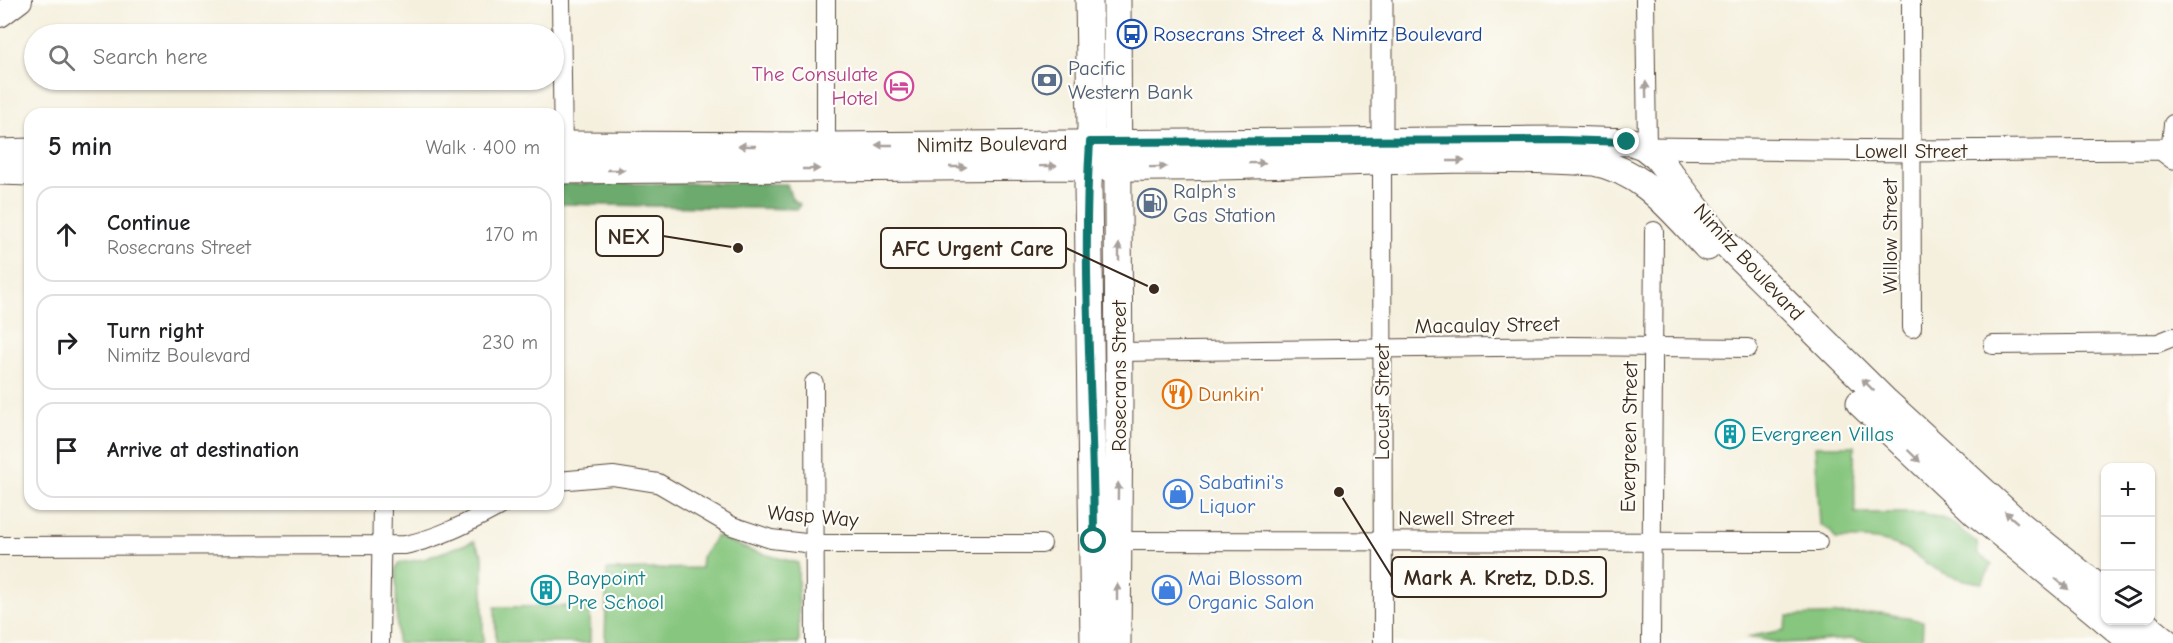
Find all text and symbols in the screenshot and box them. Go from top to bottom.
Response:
bus stop icon: Rosecrans Street & Nimitz Boulevard [1116,18,1148,50]
place label: Rosecrans Street & Nimitz Boulevard [1153,22,1483,46]
search box [24,24,564,90]
icon: search [45,41,78,74]
text: Search here [93,44,208,70]
place label: Pacific Western Bank [1068,56,1193,104]
place label: The Consulate Hotel [752,62,878,110]
bank icon: Pacific Western Bank [1031,64,1063,96]
hotel icon: The Consulate Hotel [883,70,915,102]
one-way arrow [1641,80,1651,99]
route end [1613,128,1639,154]
street label: Nimitz Boulevard [916,131,1068,157]
text: 5 min [48,132,112,162]
text: Walk · 400 m [426,136,540,159]
street label: Lowell Street [1855,139,1968,163]
one-way arrow [874,140,893,150]
one-way arrow [737,141,756,151]
one-way arrow [1447,156,1466,166]
one-way arrow [1247,159,1266,168]
one-way arrow [1039,161,1058,171]
one-way arrow [949,162,968,172]
one-way arrow [1149,162,1168,172]
one-way arrow [802,164,821,174]
one-way arrow [607,165,626,175]
street label: Willow Street [1878,177,1902,294]
place label: Ralph's Gas Station [1173,179,1276,227]
fuel station icon: Ralph's Gas Station [1136,187,1168,219]
street label: Nimitz Boulevard [1689,199,1809,325]
text: Continue [107,210,190,236]
callout: NEX [596,216,663,256]
icon: ahead [50,218,83,251]
text: 170 m [485,223,538,246]
text: NEX [608,224,650,250]
callout: AFC Urgent Care [881,228,1066,268]
text: Rosecrans Street [107,236,251,259]
text: AFC Urgent Care [892,236,1054,262]
one-way arrow [1114,242,1124,261]
street label: Rosecrans Street [1107,299,1131,452]
street label: Macaulay Street [1415,312,1560,338]
text: Turn right [107,318,204,344]
icon: right [50,326,83,359]
text: 230 m [482,331,538,354]
street label: Locust Street [1370,343,1394,460]
text: Nimitz Boulevard [107,344,251,367]
street label: Evergreen Street [1616,361,1642,512]
restaurant icon: Dunkin' [1161,378,1193,410]
one-way arrow [1862,378,1876,392]
place label: Dunkin' [1198,382,1264,406]
building icon: Evergreen Villas [1714,418,1746,450]
place label: Evergreen Villas [1751,422,1894,446]
icon: arrive [50,434,83,467]
text: Arrive at destination [107,437,299,463]
one-way arrow [1906,449,1920,463]
map controls [2101,463,2155,625]
button: + [2101,463,2155,517]
place label: Sabatini's Liquor [1199,470,1284,518]
shop icon: Sabatini's Liquor [1162,478,1194,510]
one-way arrow [1113,482,1123,501]
street label: Wasp Way [766,500,860,532]
street label: Newell Street [1398,506,1515,530]
one-way arrow [2004,511,2019,524]
button: − [2101,517,2155,571]
route start [1080,527,1106,553]
callout: Mark A. Kretz, D.D.S. [1392,557,1606,597]
text: Mark A. Kretz, D.D.S. [1404,565,1594,591]
place label: Baypoint Pre School [567,566,664,614]
place label: Mai Blossom Organic Salon [1188,566,1314,614]
button: layers [2101,571,2155,625]
building icon: Baypoint Pre School [530,574,562,606]
shop icon: Mai Blossom Organic Salon [1151,574,1183,606]
one-way arrow [2054,577,2069,589]
one-way arrow [1112,582,1122,601]

